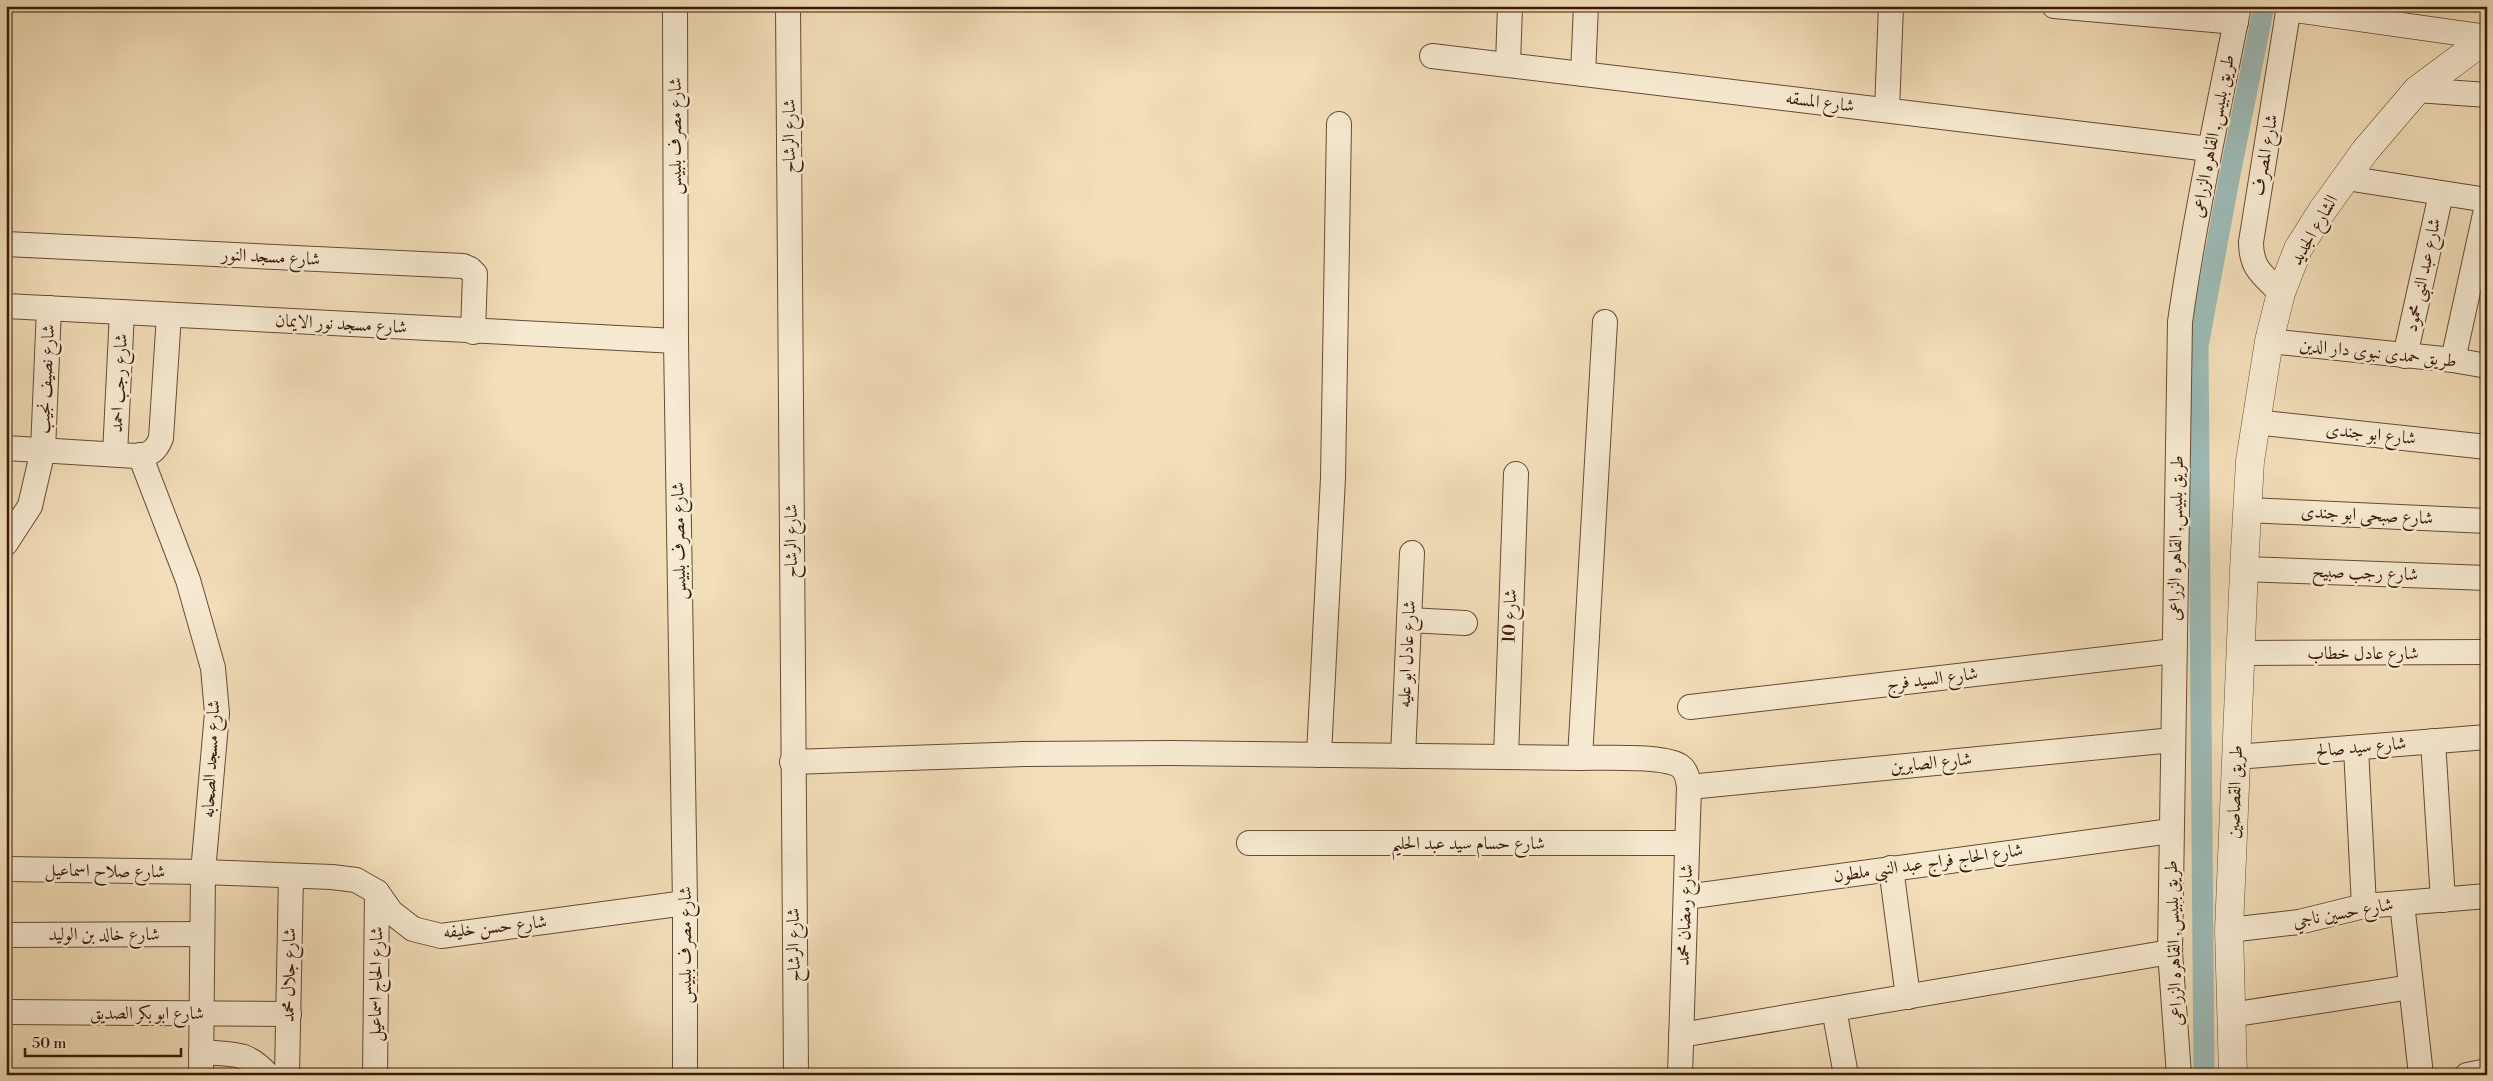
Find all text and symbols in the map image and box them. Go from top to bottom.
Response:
street label: طريق بلبيس, القاهره الزراعى [2186,52,2240,220]
street label: شارع مصرف بلبيس [664,77,690,195]
street label: شارع المسقه [1784,86,1856,121]
street label: شارع الرشاح [778,99,805,173]
street label: شارع المصرف [2247,113,2286,198]
street label: الشارع الجديد [2285,191,2346,271]
street label: شارع عبد النبى محمود [2400,216,2449,335]
street label: شارع مسجد النور [219,243,321,274]
street label: شارع مسجد نور الايمان [274,309,408,342]
street label: شارع نصيف نجيب [32,324,63,434]
street label: شارع رجب احمد [105,333,136,433]
street label: طريق حمدى نبوى دار الدين [2298,333,2458,373]
street label: شارع ابو جندى [2324,418,2417,453]
street label: طريق بلبيس, القاهره الزراعى [2163,455,2189,621]
street label: شارع مصرف بلبيس [666,482,695,600]
street label: شارع صبحى ابو جندى [2300,500,2434,533]
street label: شارع الرشاح [780,504,807,578]
street label: شارع رجب صبيح [2311,560,2419,590]
street label: شارع 10 [1498,589,1525,644]
street label: شارع عادل ابو عليه [1393,600,1424,709]
street label: شارع عادل خطاب [2307,642,2419,668]
street label: شارع السيد فرج [1885,662,1980,700]
street label: شارع مسجد الصحابه [196,699,229,819]
street label: شارع سيد صالح [2315,732,2408,766]
street label: طريق القصاصين [2222,745,2248,839]
street label: شارع الصابرين [1889,747,1973,782]
street label: شارع حسام سيد عبد الحليم [1391,832,1545,861]
street label: شارع الحاج فراج عبد النبى ملطون [1832,838,2025,892]
street label: شارع صلاح اسماعيل [44,858,166,888]
street label: طريق بلبيس, القاهره الزراعى [2160,860,2188,1026]
street label: شارع رمضان محمد [1672,864,1701,966]
street label: شارع مصرف بلبيس [674,886,700,1004]
street label: شارع حسين ناجي [2291,893,2396,936]
street label: شارع الرشاح [782,908,810,982]
street label: شارع حسن خليفه [442,910,548,947]
street label: شارع خالد بن الوليد [48,923,160,949]
street label: شارع الحاج اسماعيل [363,926,393,1042]
street label: شارع جلال محمد [277,928,304,1022]
street label: شارع ابو بكر الصديق [90,1002,204,1028]
scale bar [25,1026,181,1058]
text: 50 m [32,1034,66,1053]

